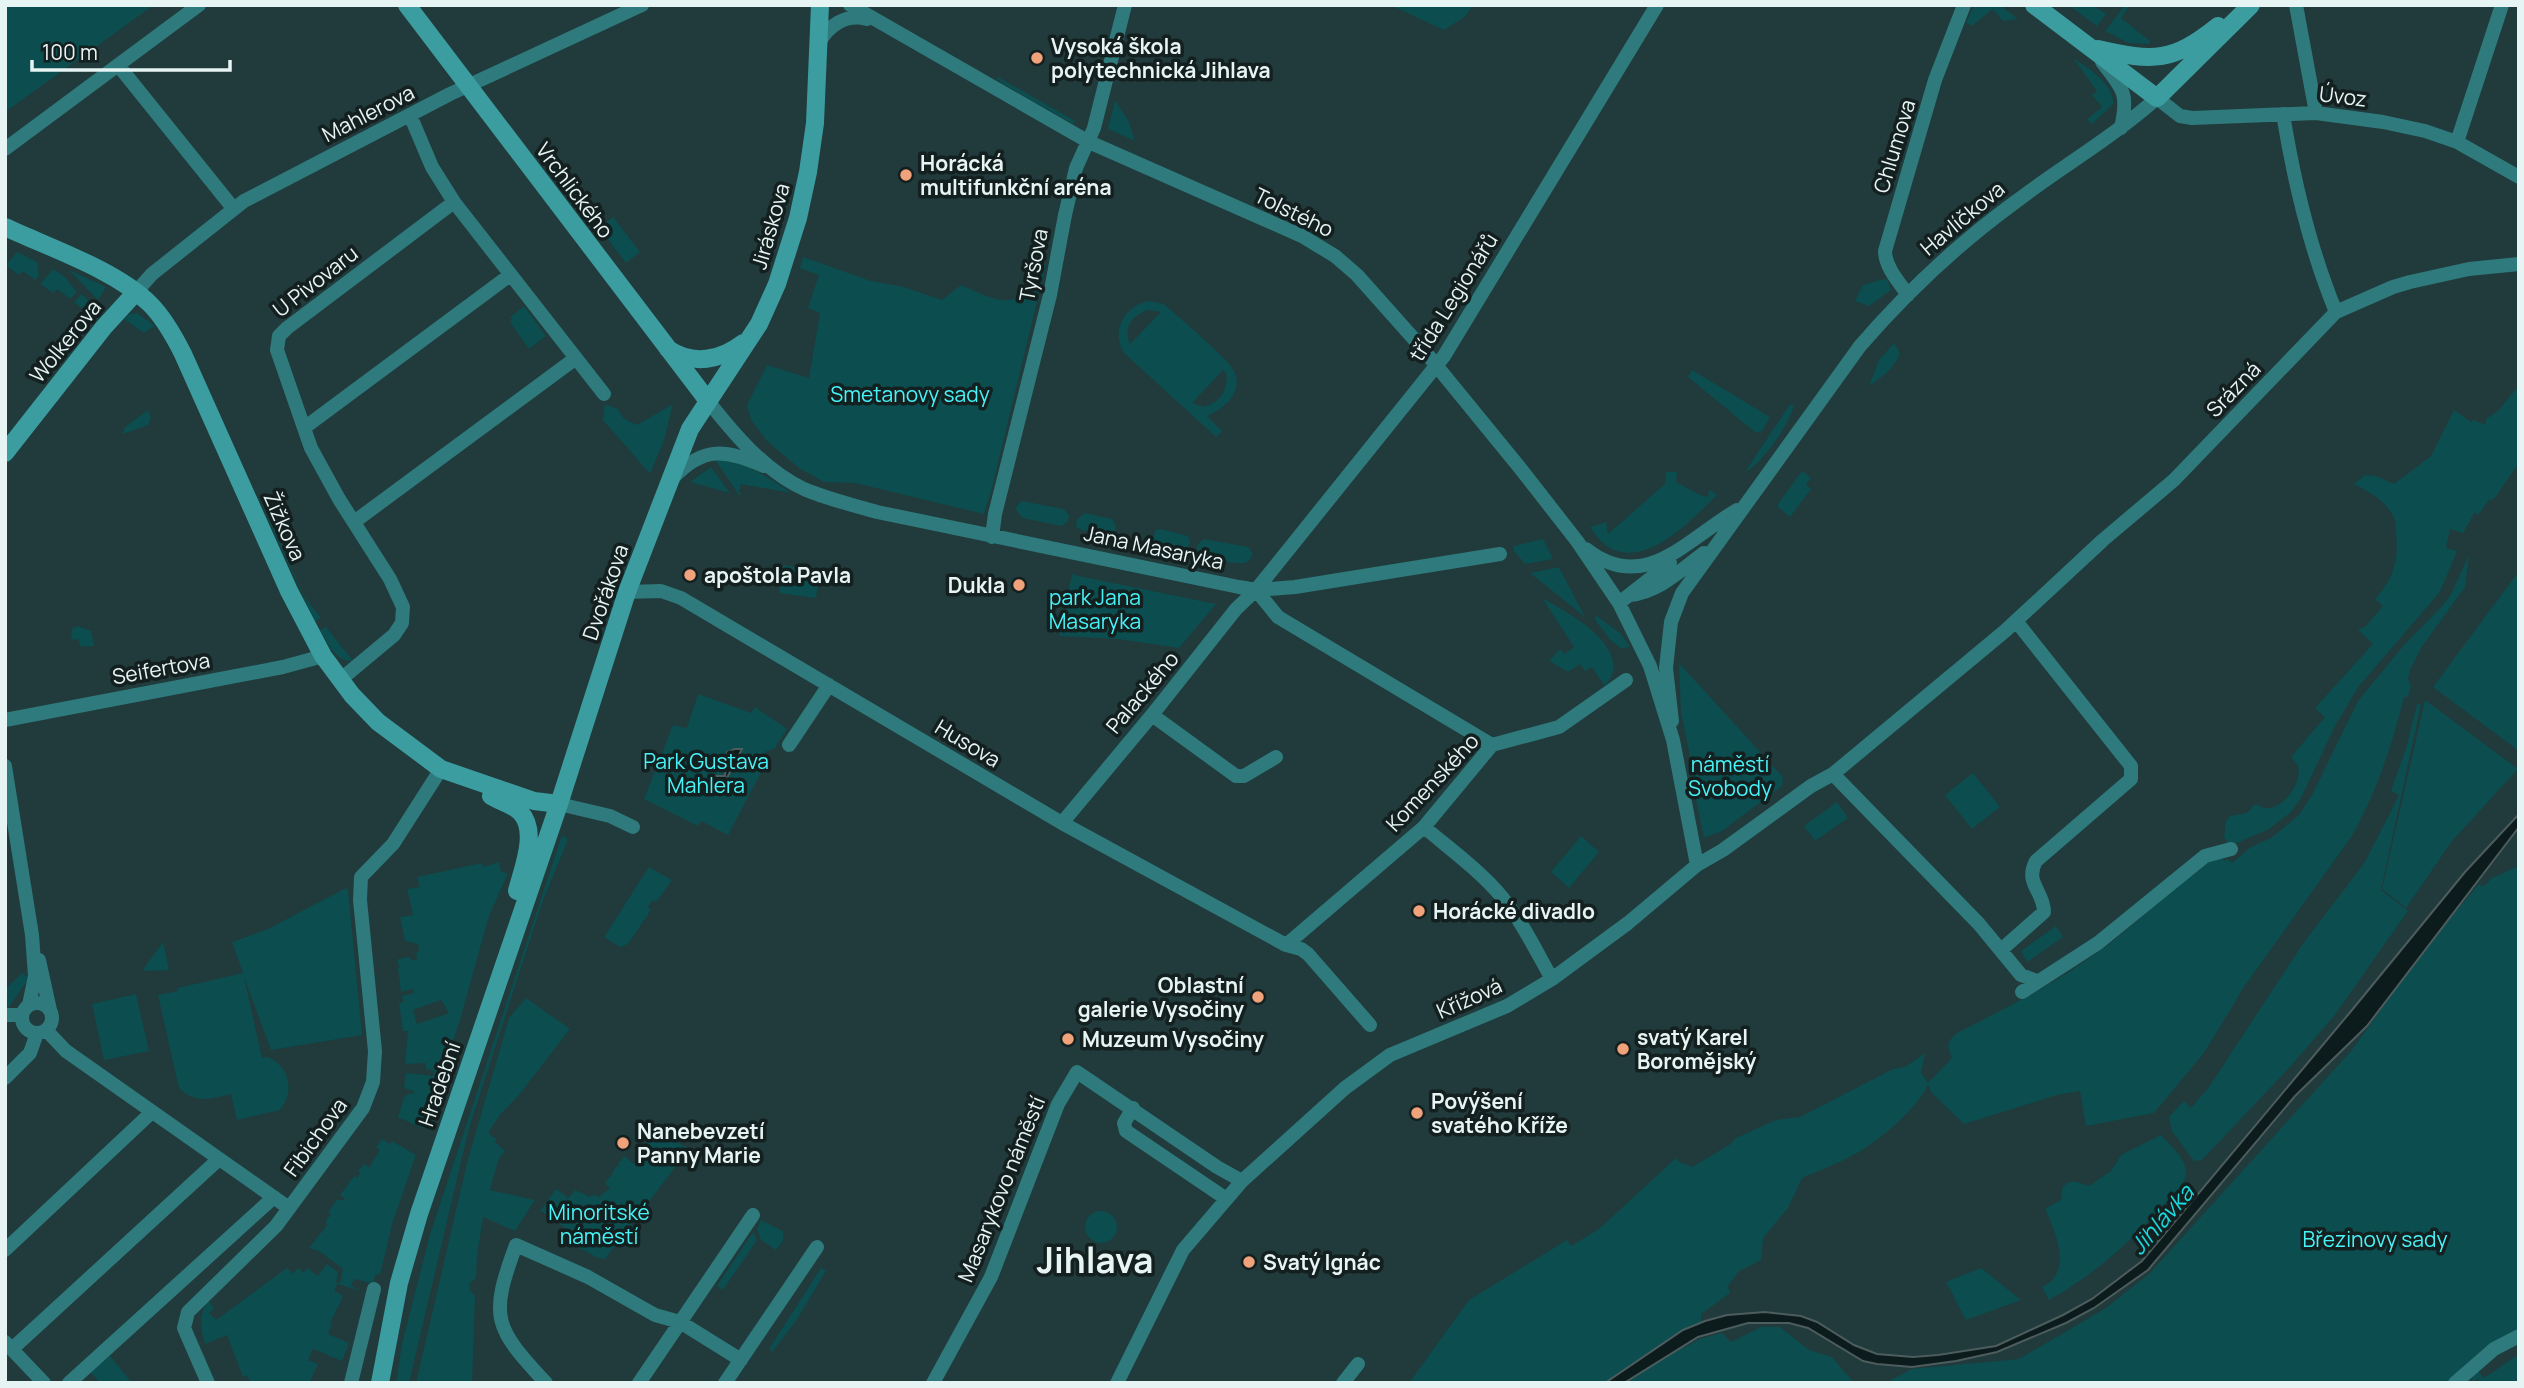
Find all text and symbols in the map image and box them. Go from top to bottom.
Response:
scale bar [32,28,229,72]
place label: Vysoká škola polytechnická Jihlava [1051,32,1271,84]
text: 100 m [42,38,98,66]
marker: Vysoká škola polytechnická Jihlava [1029,50,1045,66]
street label: Mahlerova [317,78,419,148]
street label: Úvoz [2317,79,2369,113]
street label: Chlumova [1867,96,1921,196]
street label: Vrchlického [530,137,620,243]
place label: Horácká multifunkční aréna [920,149,1112,201]
marker: Horácká multifunkční aréna [898,167,914,183]
street label: Havlíčkova [1914,175,2010,261]
street label: Jiráskova [744,180,796,272]
street label: Tolstého [1250,181,1338,243]
street label: Tyršova [1012,226,1054,304]
street label: třída Legionářů [1402,228,1504,366]
street label: U Pivovaru [267,239,363,323]
street label: Wolkerova [23,294,107,388]
street label: Srázná [2200,355,2266,423]
park label: Smetanovy sady [830,380,990,408]
street label: Žižkova [257,487,313,565]
street label: Jana Masaryka [1081,519,1227,575]
street label: Dvořákova [576,540,634,644]
place label: apoštola Pavla [704,561,851,589]
marker: apoštola Pavla [682,567,698,583]
place label: Dukla [948,571,1005,599]
marker: Dukla [1011,577,1027,593]
park label: park Jana Masaryka [1049,583,1141,635]
street label: Palackého [1099,645,1185,739]
street label: Seifertova [110,646,212,690]
street label: Husova [930,713,1006,773]
street label: Komenského [1379,727,1485,837]
park label: Park Gustava Mahlera [643,747,769,799]
park label: náměstí Svobody [1688,750,1772,802]
place label: Horácké divadlo [1433,897,1595,925]
marker: Horácké divadlo [1411,903,1427,919]
place label: Oblastní galerie Vysočiny [1078,971,1244,1023]
street label: Křížová [1432,971,1506,1025]
marker: Oblastní galerie Vysočiny [1250,989,1266,1005]
place label: svatý Karel Boromějský [1637,1023,1757,1075]
place label: Muzeum Vysočiny [1082,1025,1264,1053]
marker: Muzeum Vysočiny [1060,1031,1076,1047]
street label: Hradební [411,1038,467,1130]
marker: svatý Karel Boromějský [1615,1041,1631,1057]
place label: Povýšení svatého Kříže [1431,1087,1568,1139]
street label: Fibichova [277,1092,353,1182]
street label: Masarykovo náměstí [951,1092,1051,1286]
marker: Povýšení svatého Kříže [1409,1105,1425,1121]
place label: Nanebevzetí Panny Marie [637,1117,765,1169]
marker: Nanebevzetí Panny Marie [615,1135,631,1151]
water label: Jihlávka [2122,1176,2201,1261]
park label: Minoritské náměstí [548,1198,650,1250]
park label: Březinovy sady [2303,1225,2448,1253]
district label: Jihlava [1037,1236,1153,1284]
place label: Svatý Ignác [1263,1248,1381,1276]
marker: Svatý Ignác [1241,1254,1257,1270]

